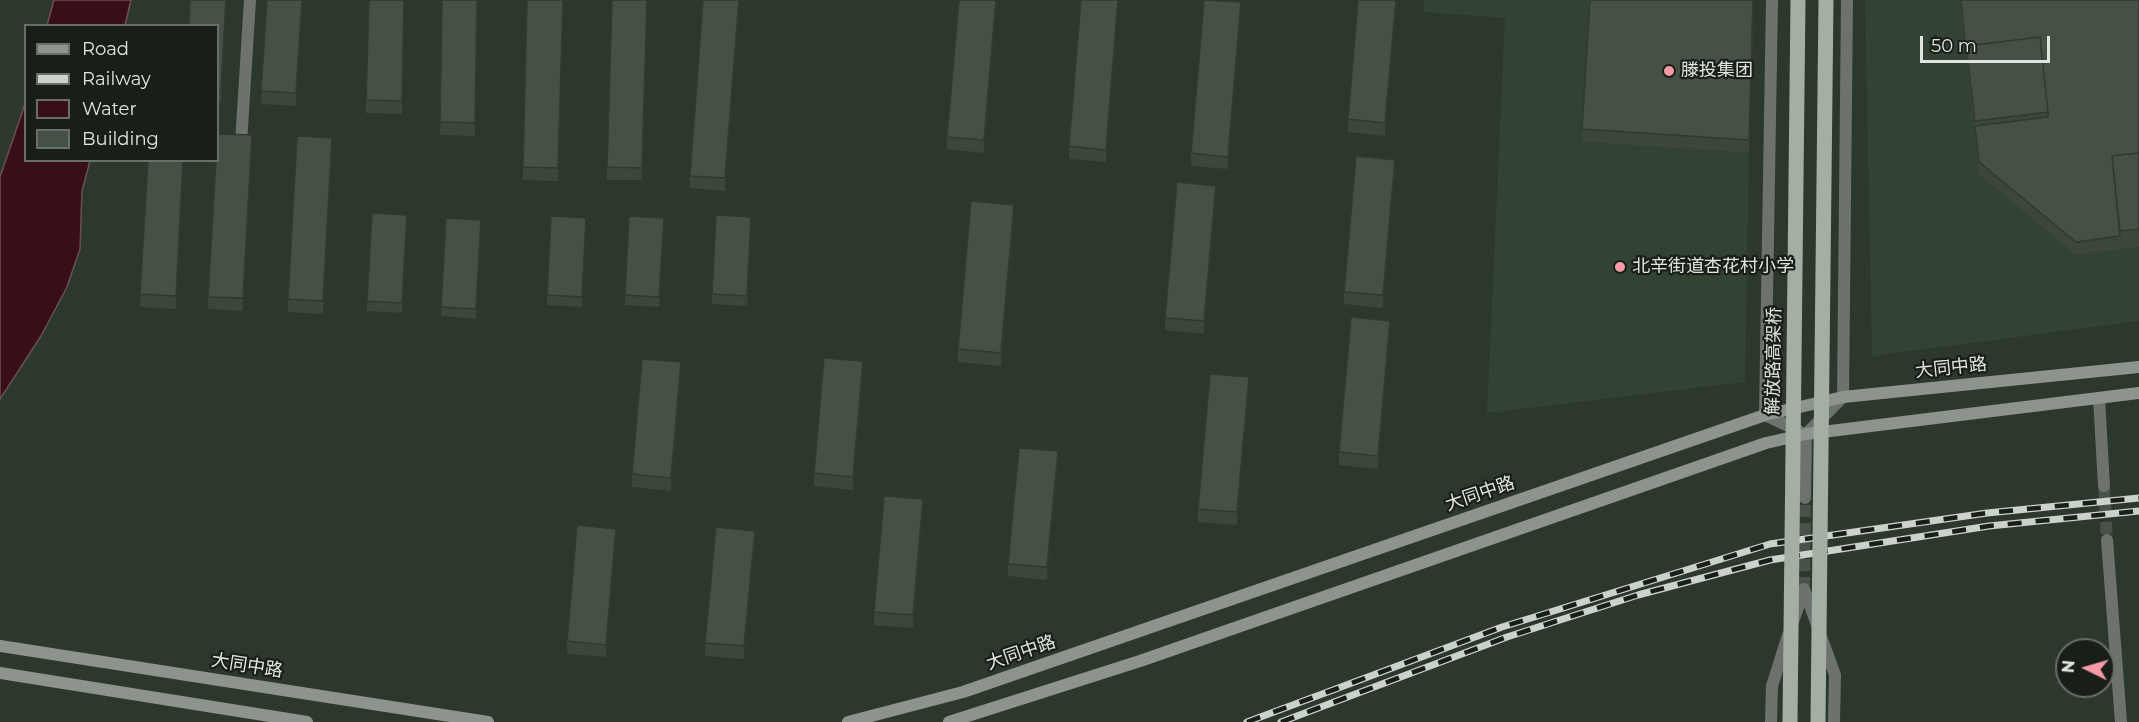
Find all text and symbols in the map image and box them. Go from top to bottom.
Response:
legend [24,24,219,162]
scale bar [1923,24,2054,62]
text: 50 m [1931,35,1977,57]
text: Road [82,38,129,60]
place label: 滕投集团 [1681,60,1753,82]
marker: 滕投集团 [1662,64,1676,78]
text: Railway [82,68,151,90]
text: Water [82,98,137,120]
text: Building [82,128,159,150]
place label: 北辛街道杏花村小学 [1632,256,1794,278]
marker: 北辛街道杏花村小学 [1613,260,1627,274]
street label: 解放路高架桥 [1762,307,1786,415]
street label: 大同中路 [1914,353,1988,383]
street label: 大同中路 [1442,472,1518,516]
street label: 大同中路 [983,631,1059,675]
north arrow [2055,638,2115,698]
street label: 大同中路 [210,650,284,682]
text: N [2059,659,2079,674]

